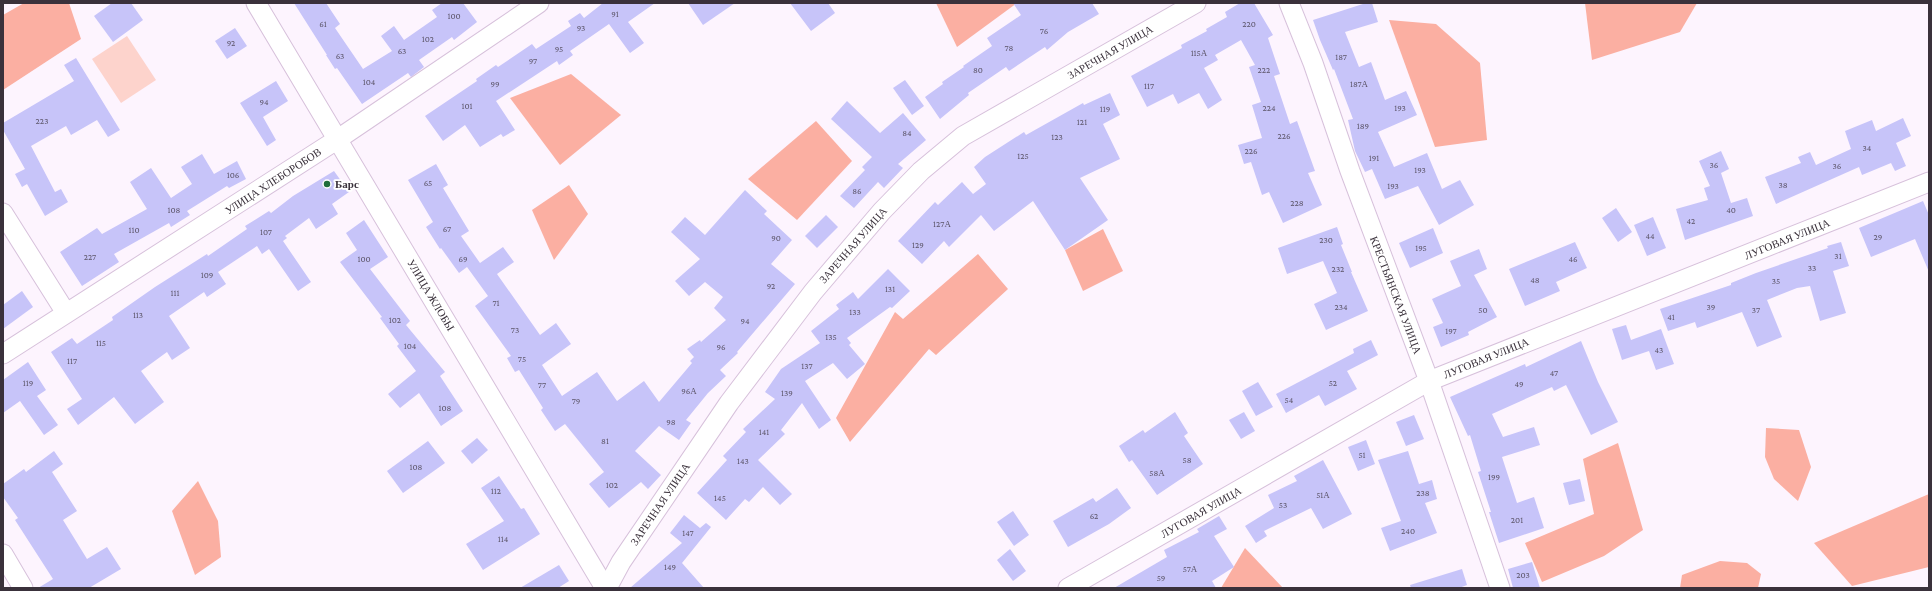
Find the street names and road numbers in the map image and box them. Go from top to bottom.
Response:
street label: ЗАРЕЧНАЯ УЛИЦА [1065,23,1155,81]
street label: УЛИЦА ХЛЕБОРОБОВ [223,145,323,217]
street label: ЗАРЕЧНАЯ УЛИЦА [817,205,889,285]
street label: ЛУГОВАЯ УЛИЦА [1743,216,1832,262]
street label: КРЕСТЬЯНСКАЯ УЛИЦА [1368,234,1424,356]
street label: УЛИЦА ЖЛОБЫ [405,257,457,333]
street label: ЛУГОВАЯ УЛИЦА [1442,335,1531,381]
street label: ЗАРЕЧНАЯ УЛИЦА [628,461,692,547]
street label: ЛУГОВАЯ УЛИЦА [1159,484,1243,540]

